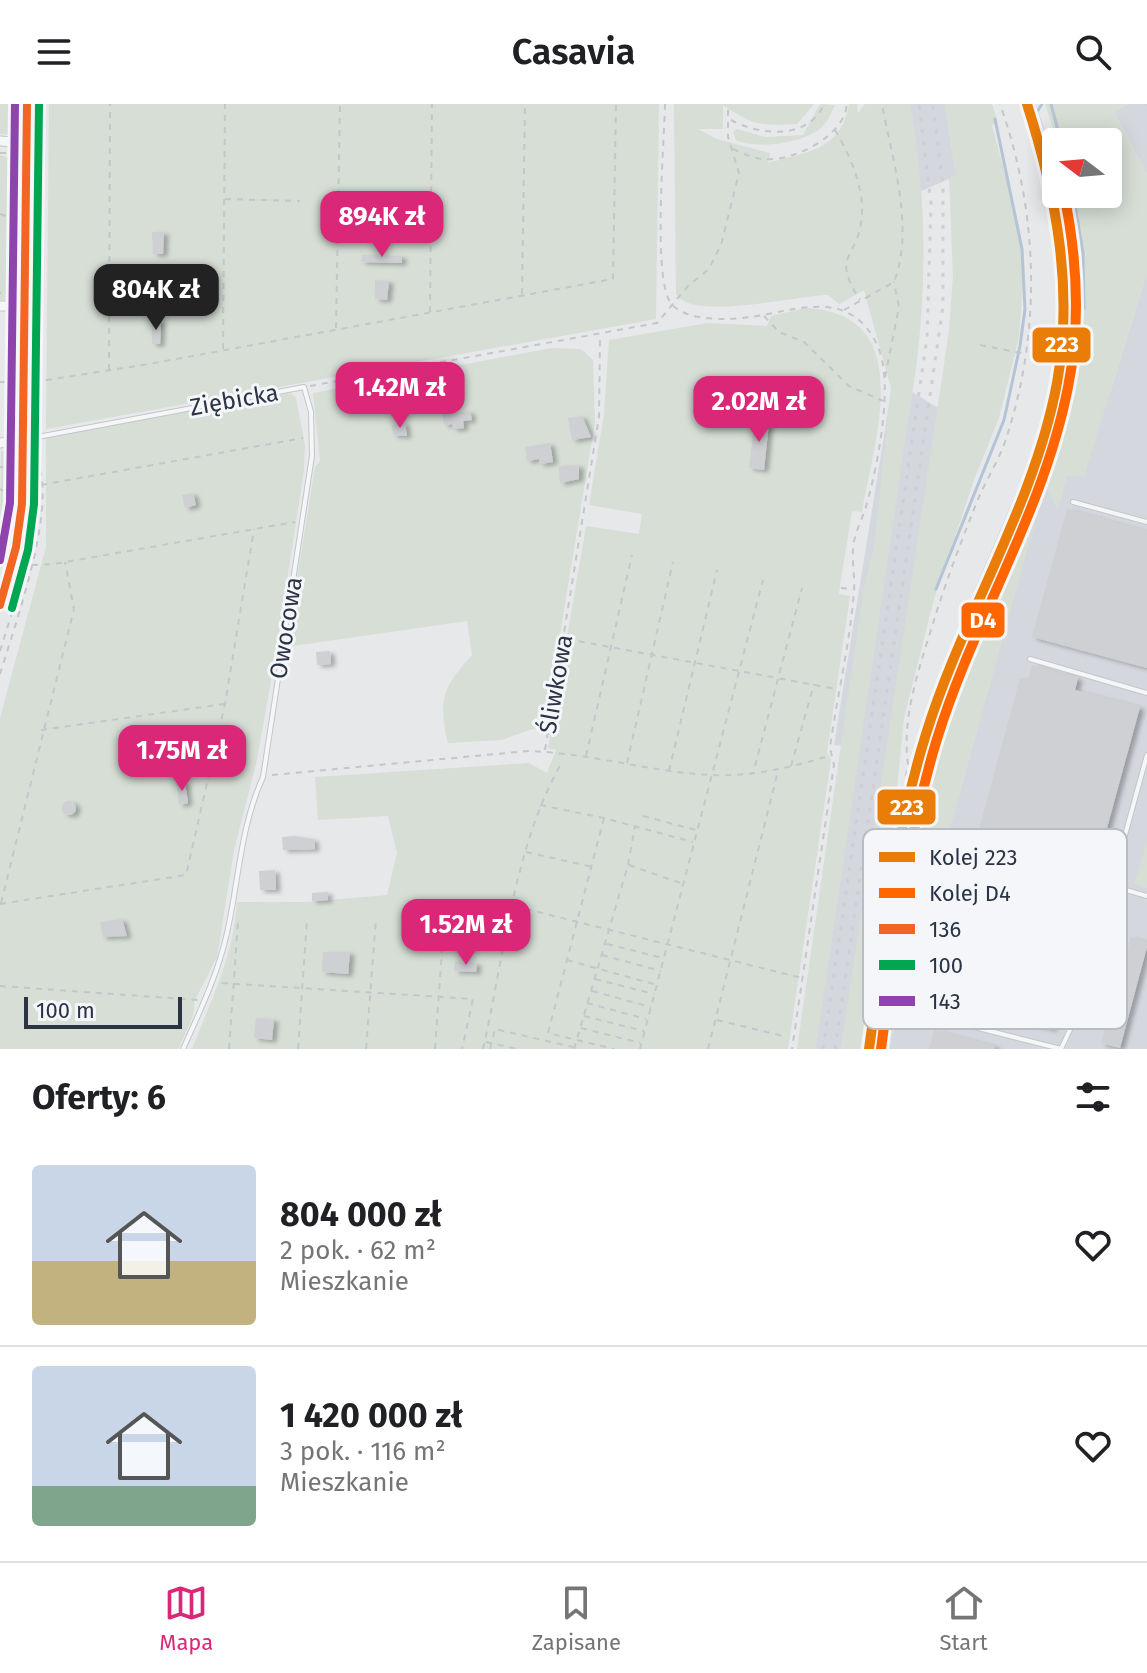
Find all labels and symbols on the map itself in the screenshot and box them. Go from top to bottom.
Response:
north arrow [1042,128,1122,208]
pin: 894K zł [308,191,456,259]
pin: 804K zł [82,264,230,332]
line badge: 223 [1031,326,1092,364]
text: 223 [1045,331,1079,358]
pin: 1.42M zł [317,362,483,430]
pin: 2.02M zł [676,376,842,444]
street label: Ziębicka [187,378,281,422]
street label: Owocowa [264,575,308,681]
line badge: D4 [960,601,1006,639]
text: D4 [970,607,996,634]
street label: Śliwkowa [533,632,578,736]
pin: 1.75M zł [99,725,265,793]
line badge: 223 [876,788,937,826]
text: 223 [890,794,924,821]
legend [863,829,1127,1029]
text: Kolej 223 [929,844,1017,871]
text: Kolej D4 [929,880,1011,907]
pin: 1.52M zł [383,899,549,967]
text: 136 [929,916,961,943]
text: 100 [929,952,963,979]
text: 143 [929,988,961,1015]
scale bar [24,993,182,1029]

